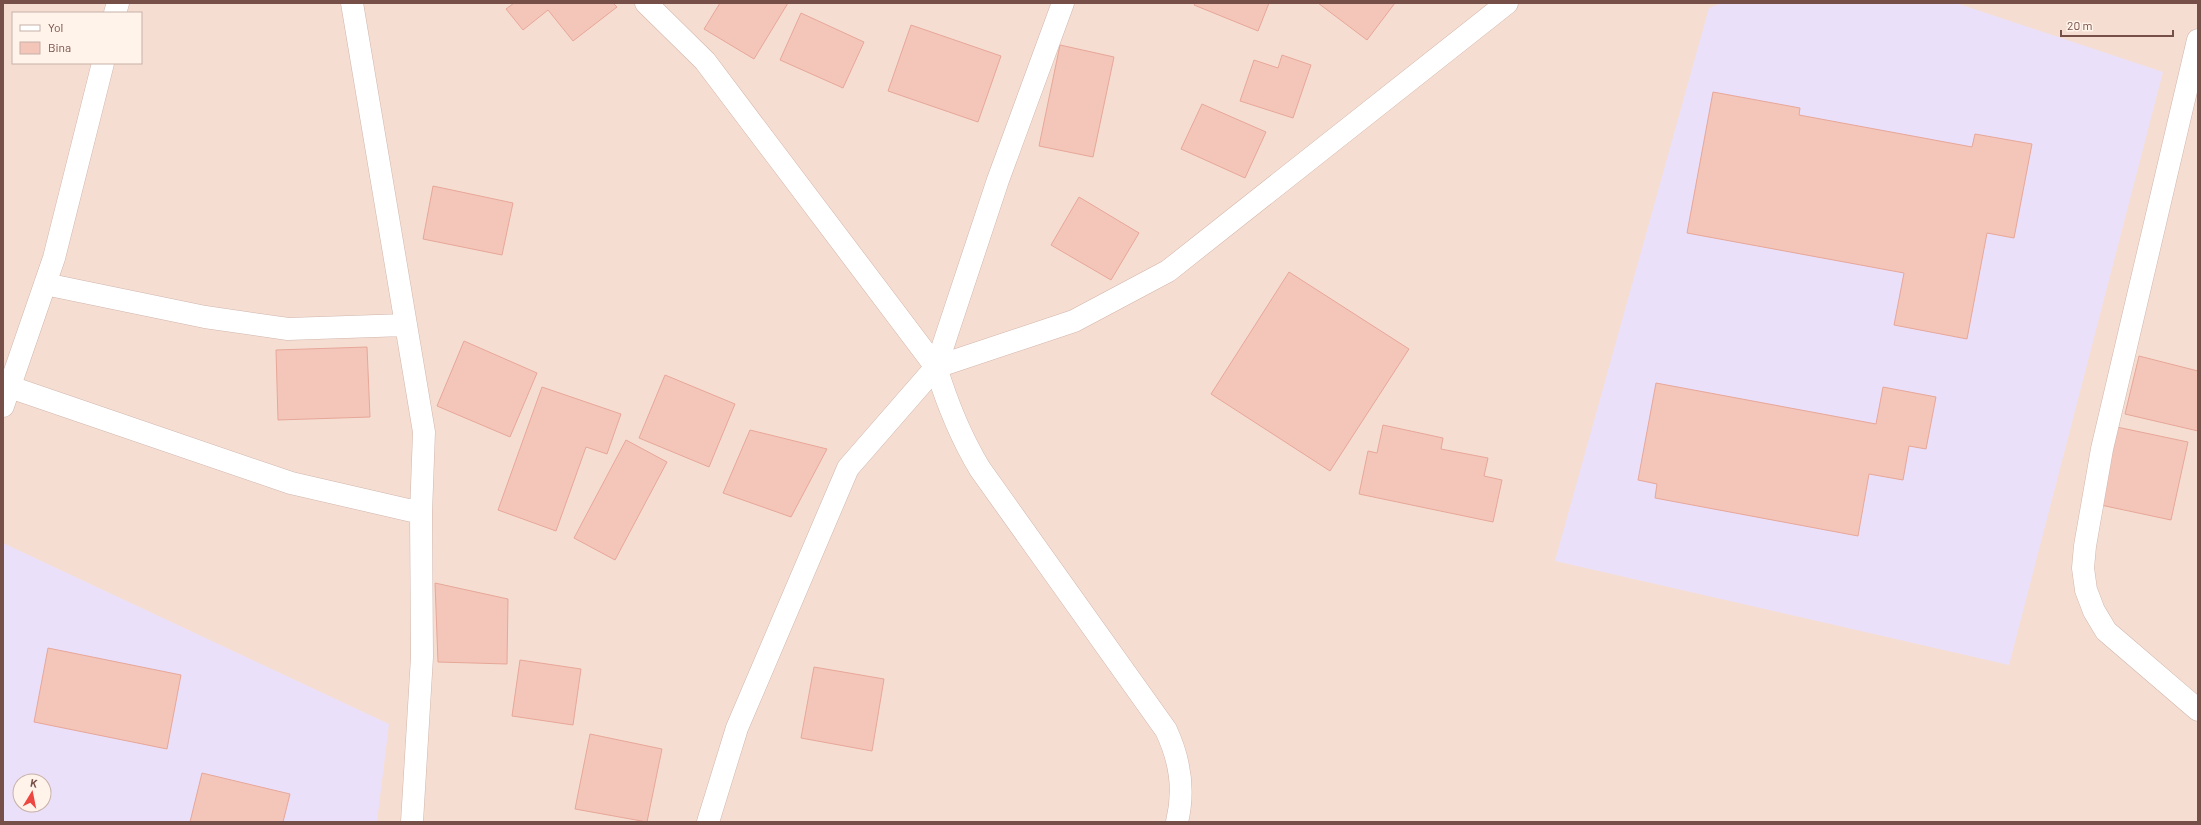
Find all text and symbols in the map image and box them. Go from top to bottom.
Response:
legend [12,12,142,64]
scale bar [2061,12,2173,38]
text: 20 m [2067,18,2093,32]
text: Yol [48,20,63,34]
text: Bina [48,40,71,54]
north arrow [12,773,52,813]
text: K [29,776,38,790]

